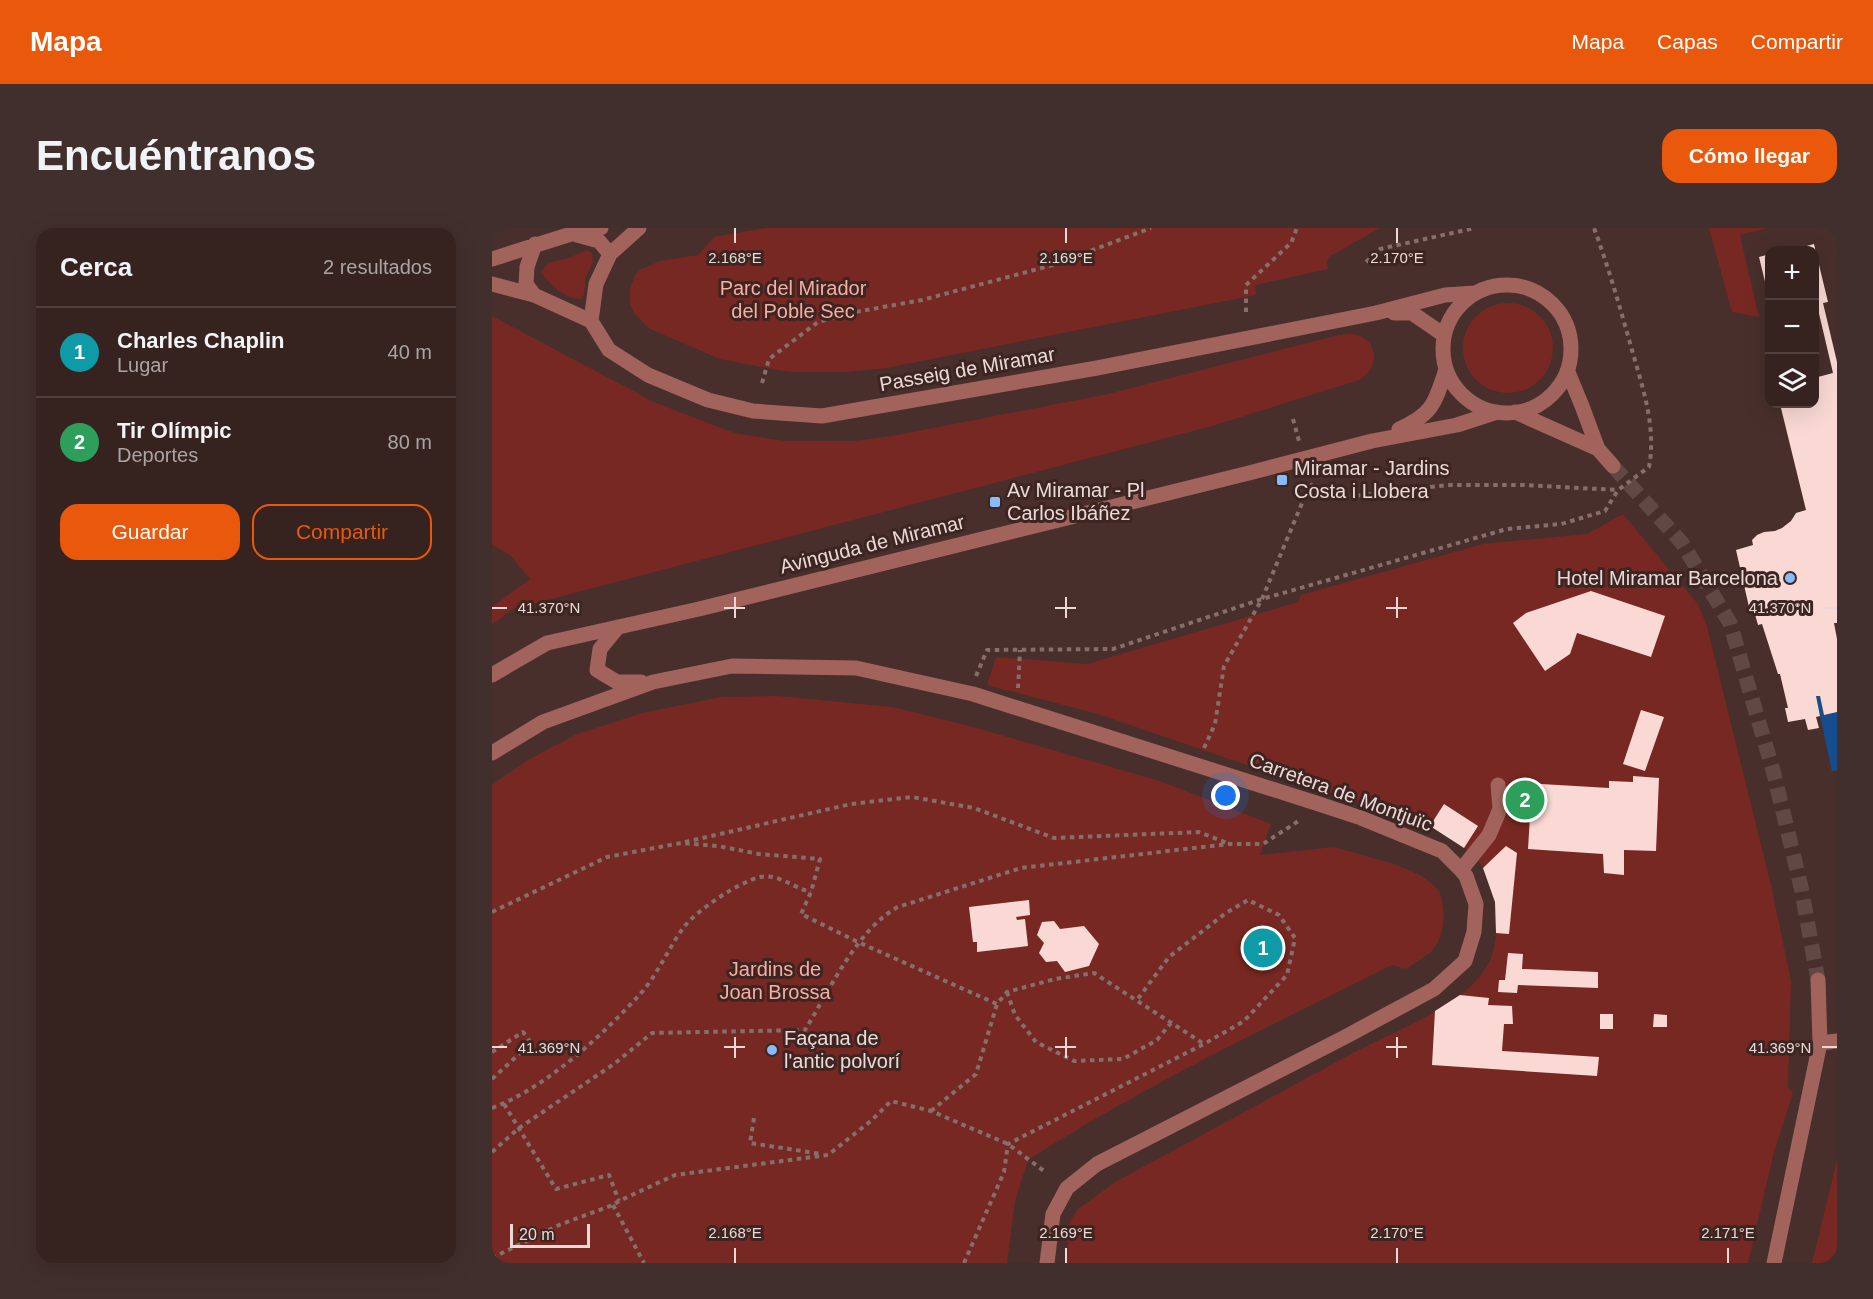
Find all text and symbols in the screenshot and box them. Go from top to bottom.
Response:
text: Mapa [30,26,102,57]
text: Mapa [1572,30,1624,53]
text: Capas [1657,30,1718,53]
text: Compartir [1751,30,1843,53]
button: Cómo llegar [1662,129,1837,183]
text: Encuéntranos [36,132,316,179]
map controls [1765,246,1819,408]
button: + [1765,246,1819,300]
text: 2.168°E [708,249,762,266]
text: 2.169°E [1039,249,1093,266]
text: 2.170°E [1370,249,1424,266]
text: Cerca [60,252,132,282]
text: 2 resultados [323,256,432,278]
park label: Parc del Mirador del Poble Sec [720,277,867,322]
button: − [1765,300,1819,354]
text: Charles Chaplin [117,328,284,353]
text: 1 [74,341,85,363]
text: 40 m [388,341,432,363]
street label: Passeig de Miramar [878,343,1057,395]
text: Lugar [117,354,168,376]
button: layers [1765,354,1819,408]
text: Tir Olímpic [117,418,232,443]
text: 2 [74,431,85,453]
text: 80 m [388,431,432,453]
text: Deportes [117,444,198,466]
place label: Miramar - Jardins Costa i Llobera [1294,457,1450,502]
marker: Miramar - Jardins Costa i Llobera [1275,473,1289,487]
place label: Av Miramar - Pl Carlos Ibáñez [1007,479,1144,524]
marker: Av Miramar - Pl Carlos Ibáñez [988,495,1002,509]
button: Guardar [60,504,240,560]
button: Compartir [252,504,432,560]
street label: Avinguda de Miramar [777,510,967,578]
place label: Hotel Miramar Barcelona [1557,567,1779,589]
marker: Hotel Miramar Barcelona [1783,571,1797,585]
text: 41.370°N [518,599,580,616]
text: 41.370°N [1749,599,1811,616]
street label: Carretera de Montjuïc [1246,749,1436,835]
pin: 2 [1506,778,1544,822]
your location [1211,781,1240,810]
pin: 1 [1244,926,1282,970]
park label: Jardins de Joan Brossa [719,958,831,1003]
place label: Façana de l'antic polvorí [784,1027,901,1072]
text: 41.369°N [518,1039,580,1056]
text: 41.369°N [1749,1039,1811,1056]
marker: Façana de l'antic polvorí [765,1043,779,1057]
scale bar [510,1221,590,1248]
text: 2.168°E [708,1224,762,1241]
text: 2.169°E [1039,1224,1093,1241]
text: 2.170°E [1370,1224,1424,1241]
text: 2.171°E [1701,1224,1755,1241]
text: 20 m [519,1226,555,1243]

